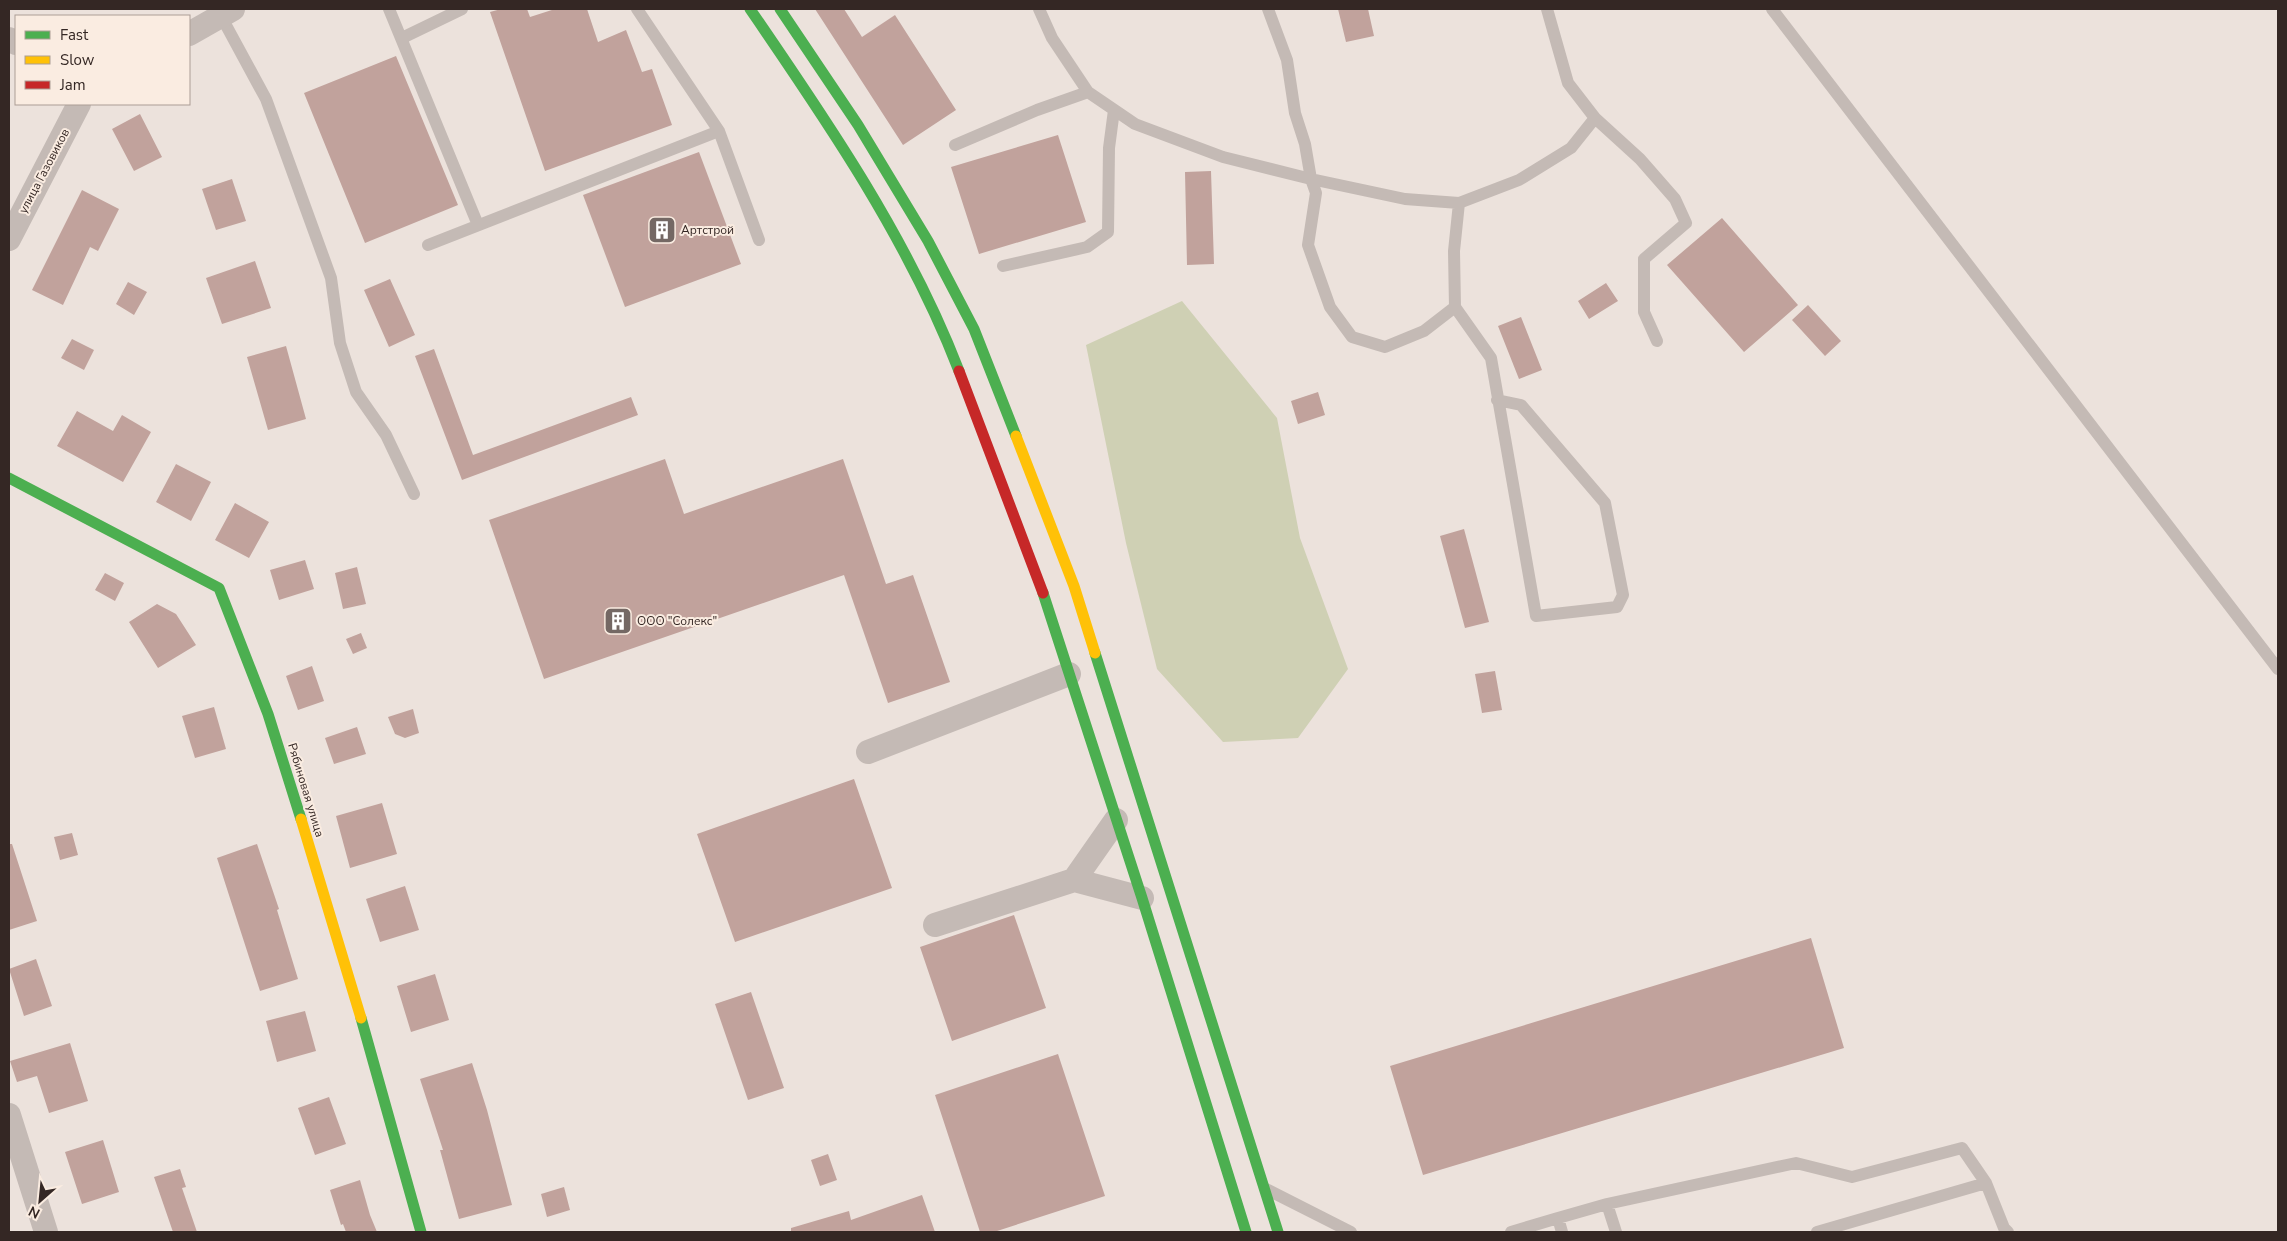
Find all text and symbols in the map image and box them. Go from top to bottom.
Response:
legend [15,15,190,105]
text: Fast [60,25,89,45]
text: Slow [60,50,95,70]
text: Jam [59,75,86,95]
street label: улица Газовиков [15,125,73,216]
building icon: Артстрой [647,215,677,245]
place label: Артстрой [681,222,734,238]
building icon: ООО "Солекс" [603,606,633,636]
place label: ООО "Солекс" [637,613,717,629]
street label: Рябиновая улица [284,741,328,839]
north arrow [15,1176,65,1226]
text: N [25,1201,43,1223]

